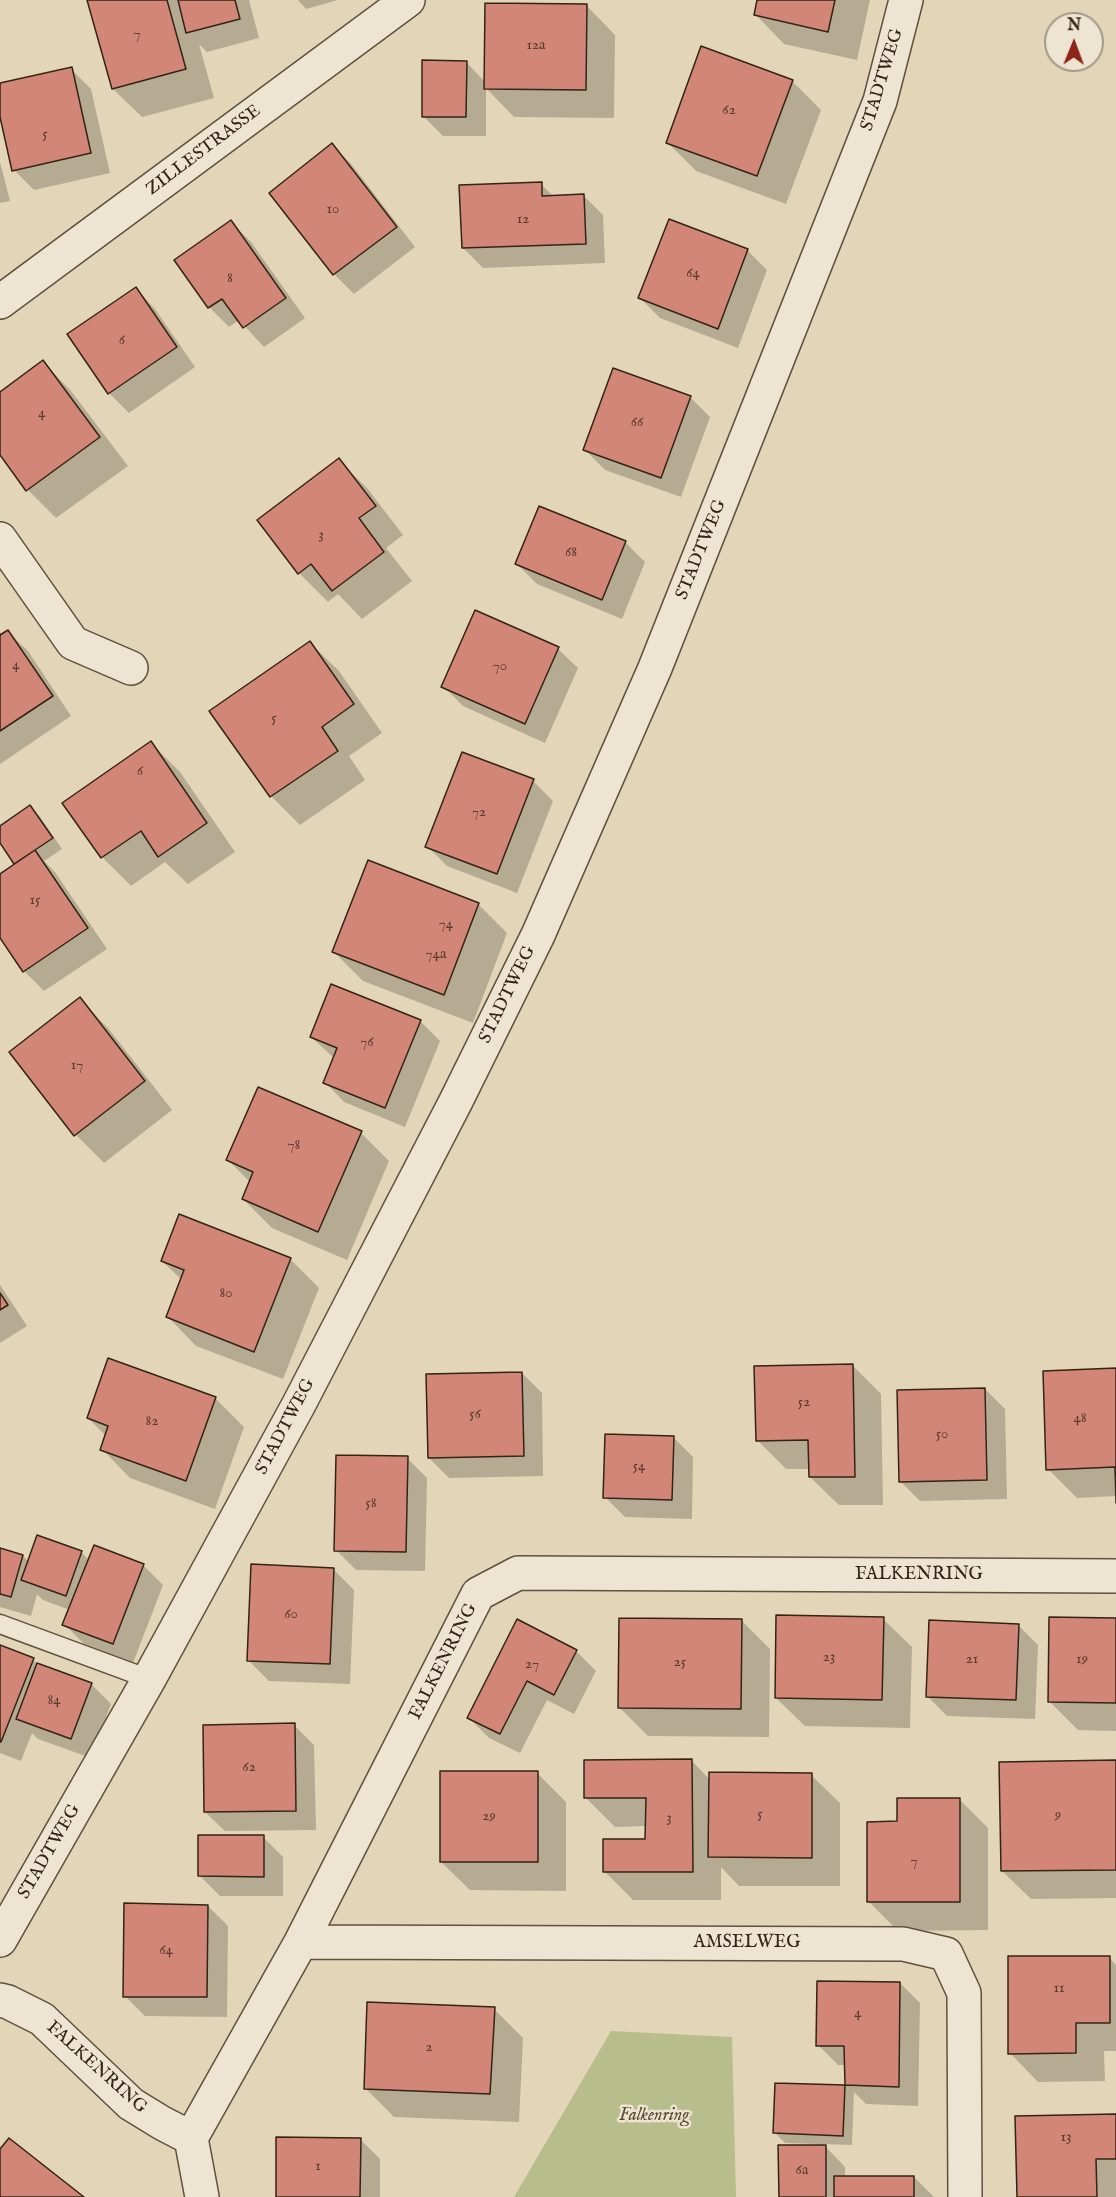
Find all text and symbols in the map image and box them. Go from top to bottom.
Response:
north arrow [1044,12,1104,72]
text: N [1067,16,1081,36]
house number: 7 [133,26,141,44]
street label: STADTWEG [857,26,909,134]
house number: 12a [526,37,546,55]
street label: ZILLESTRASSE [143,101,265,201]
house number: 62 [722,102,736,120]
house number: 5 [42,126,48,144]
house number: 10 [327,201,339,219]
house number: 12 [517,211,529,229]
house number: 64 [686,265,700,283]
house number: 8 [227,270,233,288]
house number: 6 [119,332,125,350]
house number: 4 [38,405,46,423]
house number: 66 [631,414,643,432]
street label: STADTWEG [672,497,732,603]
house number: 3 [318,527,324,545]
house number: 68 [565,544,577,562]
house number: 4 [12,657,20,675]
house number: 70 [493,658,507,676]
house number: 5 [271,710,277,728]
house number: 6 [137,763,143,781]
house number: 72 [472,804,486,822]
house number: 15 [29,892,41,910]
house number: 74 [439,916,453,934]
street label: STADTWEG [475,943,541,1047]
house number: 74a [426,946,446,964]
house number: 76 [360,1034,374,1052]
house number: 17 [71,1057,83,1075]
house number: 78 [288,1137,300,1155]
house number: 80 [219,1285,233,1303]
street label: STADTWEG [252,1375,320,1479]
house number: 52 [798,1394,810,1412]
house number: 56 [469,1406,481,1424]
house number: 48 [1073,1410,1087,1428]
house number: 82 [146,1413,158,1431]
house number: 50 [936,1426,948,1444]
house number: 54 [633,1458,645,1476]
house number: 58 [365,1495,377,1513]
street label: FALKENRING [855,1564,983,1586]
street label: FALKENRING [405,1600,483,1724]
house number: 60 [284,1606,298,1624]
house number: 23 [823,1649,835,1667]
house number: 21 [966,1651,978,1669]
house number: 19 [1076,1651,1088,1669]
house number: 25 [674,1654,686,1672]
house number: 27 [525,1656,539,1674]
house number: 84 [47,1692,61,1710]
house number: 62 [242,1759,256,1777]
street label: STADTWEG [14,1801,86,1903]
house number: 5 [757,1806,763,1824]
house number: 9 [1055,1807,1061,1825]
house number: 29 [482,1808,496,1826]
house number: 3 [666,1810,672,1828]
house number: 7 [910,1853,918,1871]
street label: AMSELWEG [693,1932,801,1954]
house number: 64 [159,1942,173,1960]
house number: 11 [1053,1980,1065,1998]
house number: 4 [854,2005,862,2023]
street label: FALKENRING [41,2017,151,2119]
house number: 2 [425,2039,433,2057]
park label: Falkenring [619,2105,689,2127]
house number: 13 [1060,2129,1072,2147]
house number: 1 [315,2158,321,2176]
house number: 6a [796,2162,808,2180]

